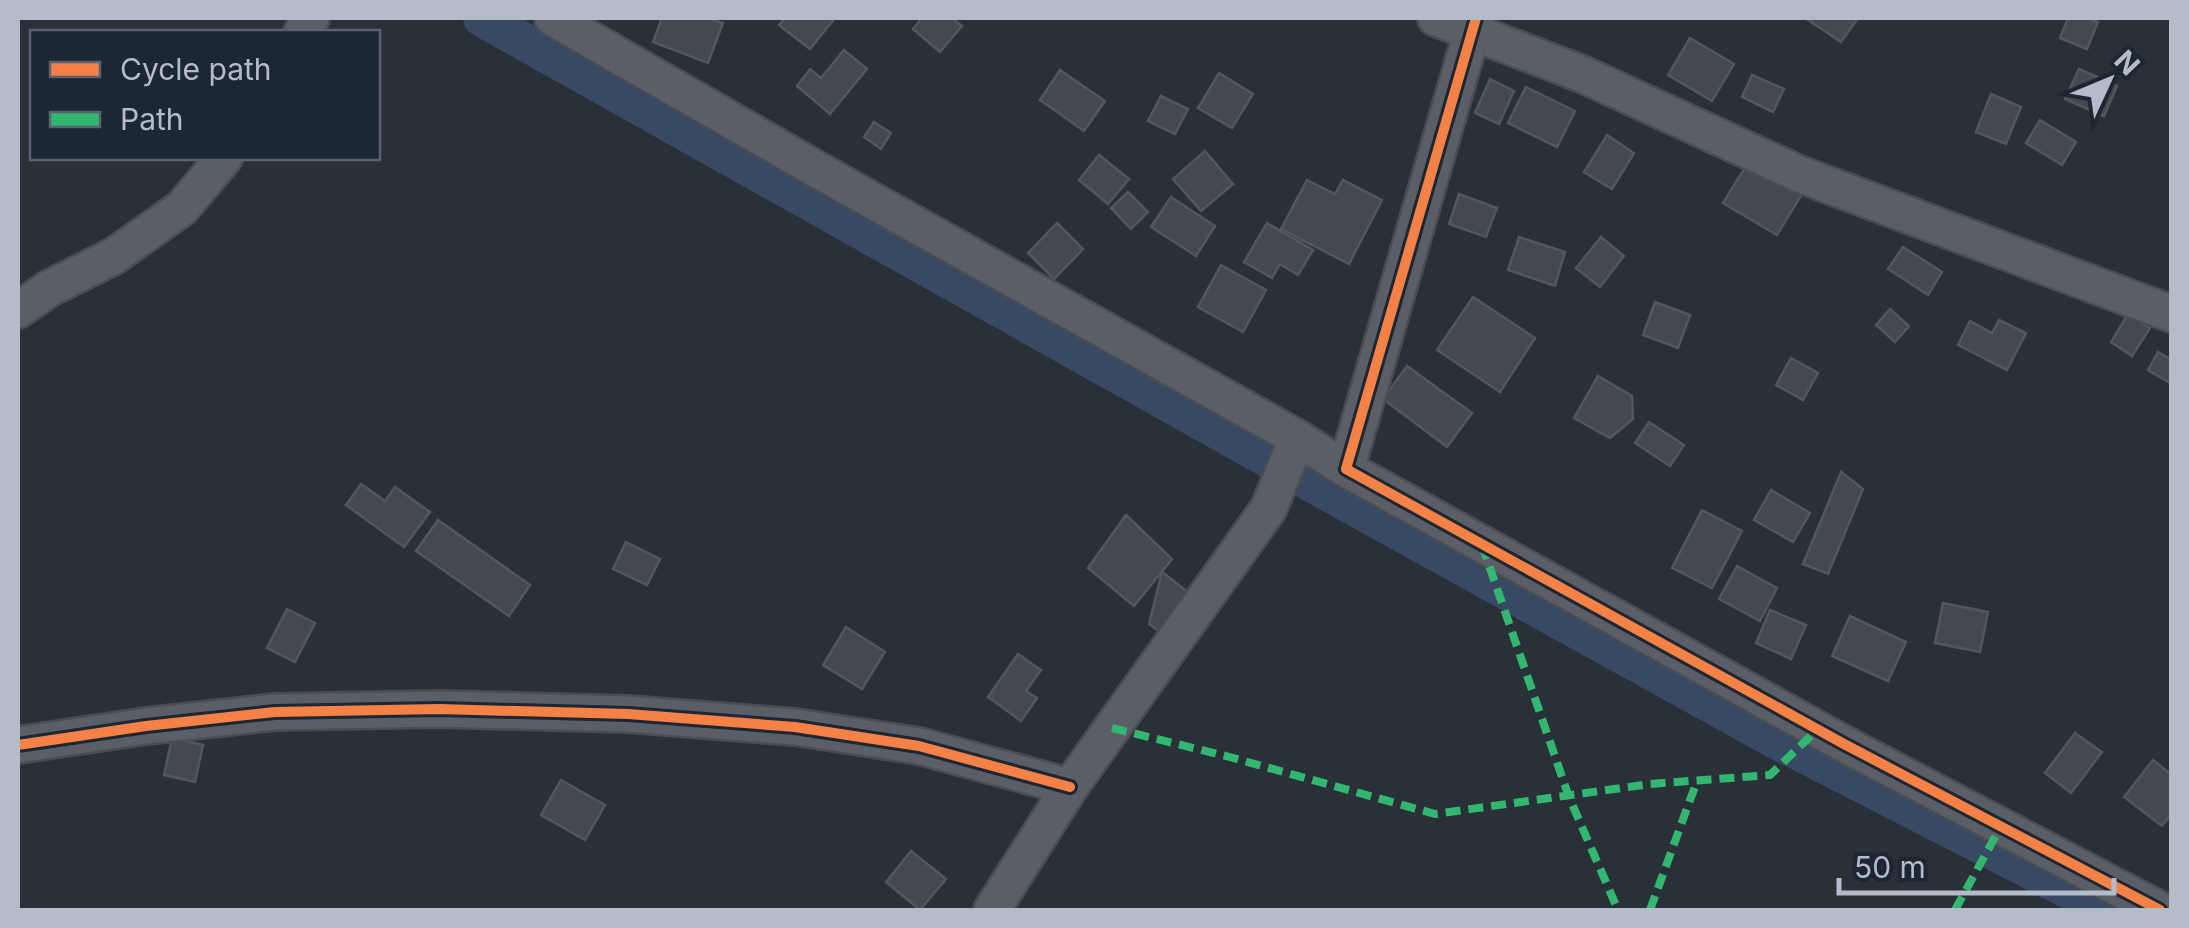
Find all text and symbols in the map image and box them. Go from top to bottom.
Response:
legend [30,30,380,160]
north arrow [2059,30,2159,130]
text: N [2107,43,2147,82]
text: Cycle path [120,51,272,87]
text: Path [120,101,184,137]
scale bar [1839,833,2114,895]
text: 50 m [1854,849,1926,885]

